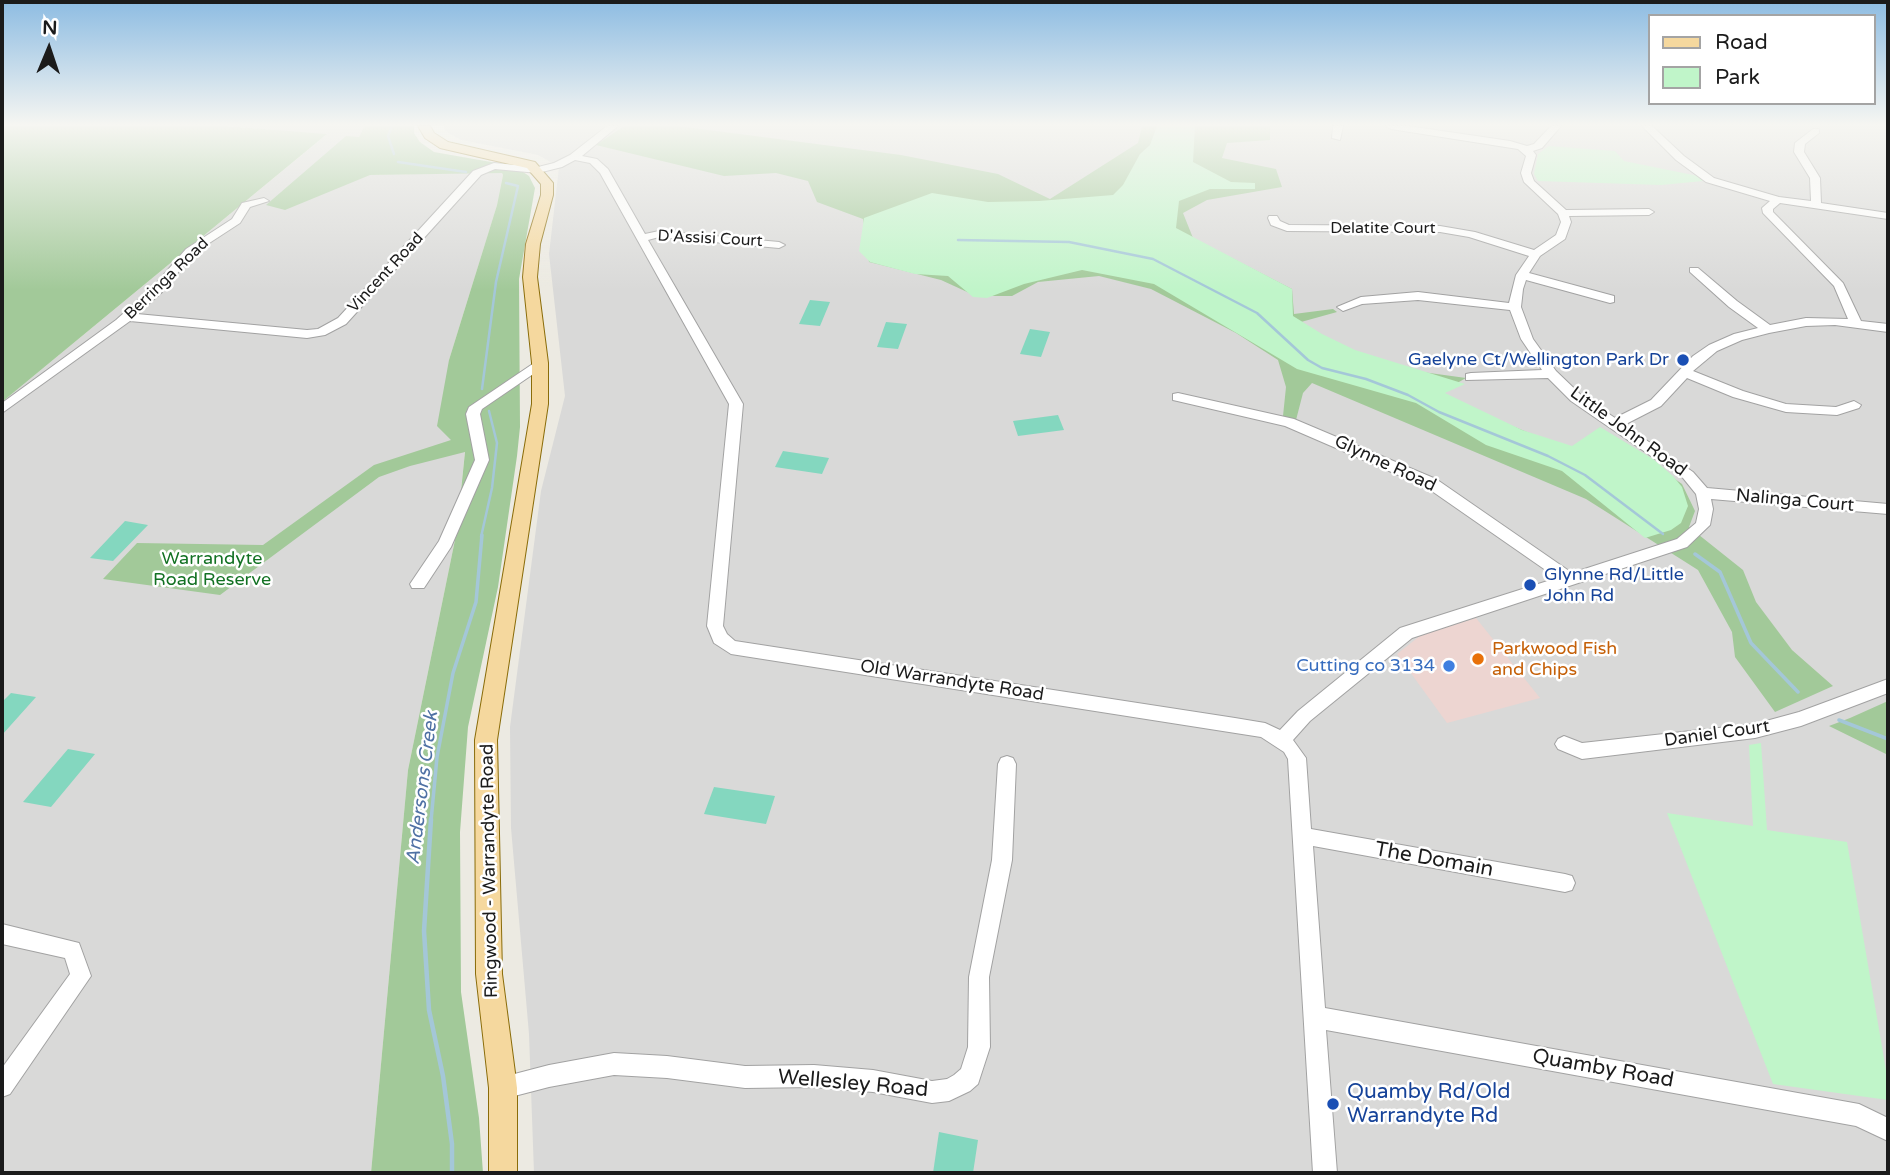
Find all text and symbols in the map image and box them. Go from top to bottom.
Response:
north arrow [14,14,84,84]
legend [1648,14,1876,105]
text: N [42,17,58,39]
text: Road [1715,30,1768,55]
text: Park [1715,65,1760,90]
street label: Delatite Court [1330,219,1436,239]
street label: D'Assisi Court [657,227,763,251]
street label: Vincent Road [344,229,428,317]
street label: Berringa Road [121,234,213,324]
place label: Gaelyne Ct/Wellington Park Dr [1408,349,1669,371]
marker: Gaelyne Ct/Wellington Park Dr [1675,352,1691,368]
street label: Little John Road [1565,382,1691,482]
street label: Glynne Road [1331,431,1439,497]
street label: Nalinga Court [1735,485,1855,517]
park label: Warrandyte Road Reserve [153,548,271,590]
place label: Glynne Rd/Little John Rd [1544,564,1684,606]
marker: Glynne Rd/Little John Rd [1522,577,1538,593]
place label: Parkwood Fish and Chips [1492,638,1617,680]
marker: Parkwood Fish and Chips [1470,651,1486,667]
place label: Cutting co 3134 [1296,655,1435,677]
street label: Old Warrandyte Road [859,656,1045,706]
marker: Cutting co 3134 [1441,658,1457,674]
water label: Andersons Creek [402,710,444,866]
street label: Daniel Court [1663,716,1771,752]
street label: Ringwood - Warrandyte Road [477,744,503,998]
street label: The Domain [1373,837,1495,883]
street label: Quamby Road [1530,1044,1676,1094]
street label: Wellesley Road [777,1065,929,1103]
place label: Quamby Rd/Old Warrandyte Rd [1347,1079,1510,1129]
marker: Quamby Rd/Old Warrandyte Rd [1325,1096,1341,1112]

